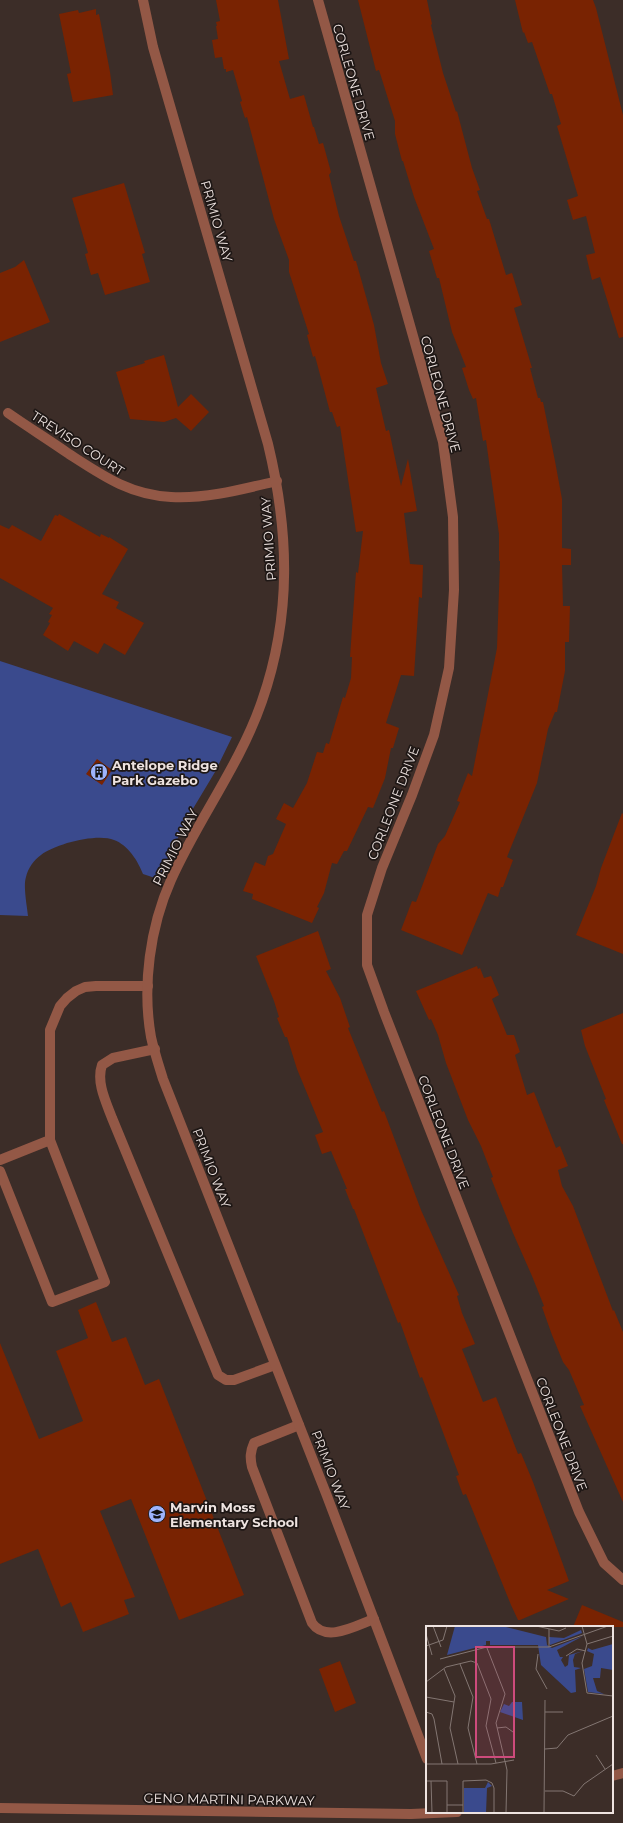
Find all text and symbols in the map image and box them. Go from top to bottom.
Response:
street label: CORLEONE DRIVE [330,22,378,142]
street label: PRIMIO WAY [198,178,236,264]
street label: CORLEONE DRIVE [418,334,464,454]
street label: TREVISO COURT [29,407,128,479]
street label: PRIMIO WAY [257,496,279,582]
street label: CORLEONE DRIVE [364,744,422,862]
place label: Antelope Ridge Park Gazebo [111,757,218,788]
building icon: Antelope Ridge Park Gazebo [89,762,109,782]
street label: PRIMIO WAY [149,805,202,888]
street label: CORLEONE DRIVE [415,1073,473,1191]
street label: PRIMIO WAY [189,1126,235,1211]
street label: CORLEONE DRIVE [533,1375,591,1493]
street label: PRIMIO WAY [308,1428,354,1513]
place label: Marvin Moss Elementary School [170,1499,298,1530]
school or university icon: Marvin Moss Elementary School [147,1504,167,1524]
inset map [426,1626,613,1813]
street label: GENO MARTINI PARKWAY [143,1790,315,1809]

